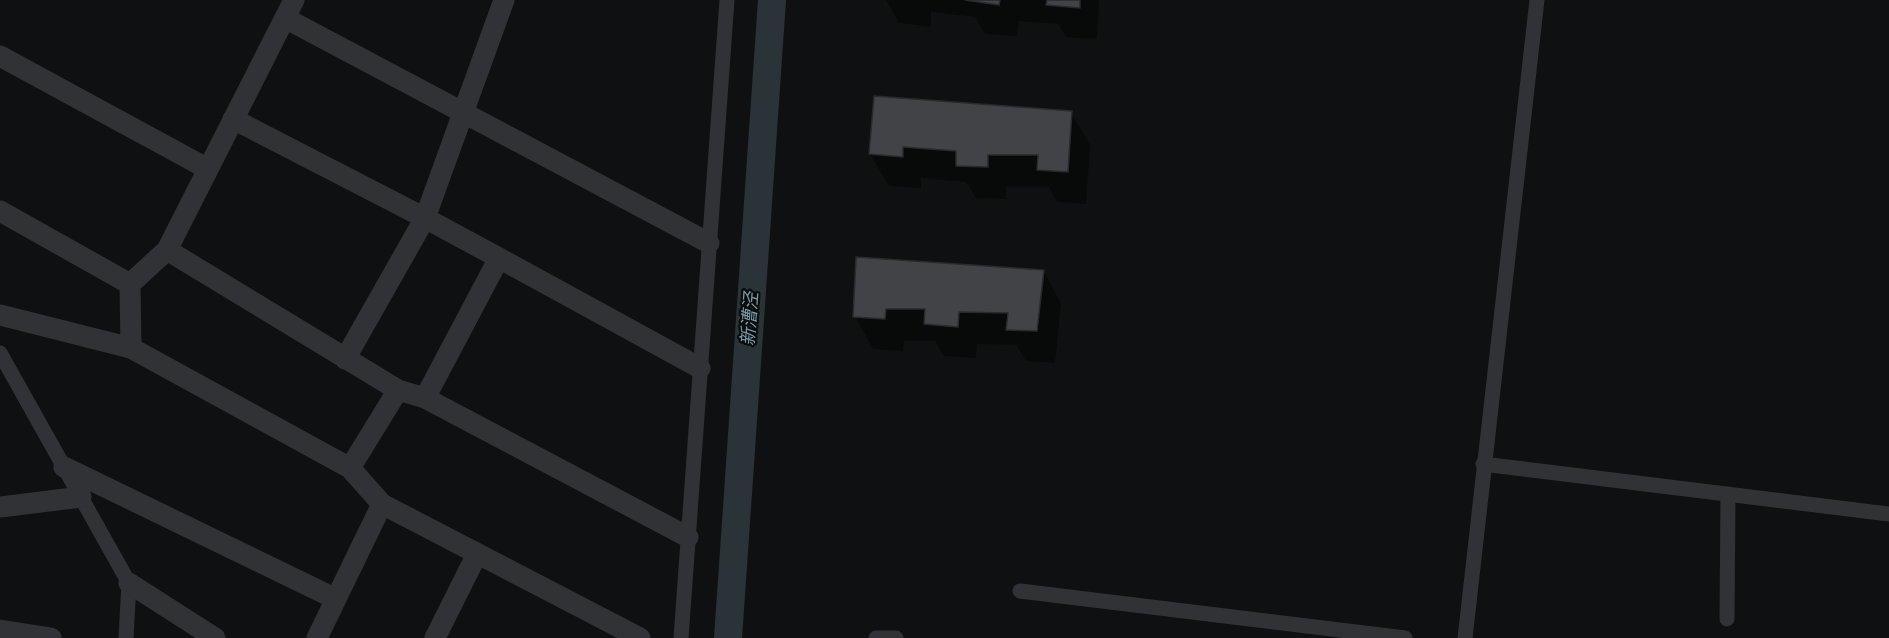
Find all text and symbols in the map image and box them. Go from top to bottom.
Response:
water label: 新漕泾 [737,291,763,347]

